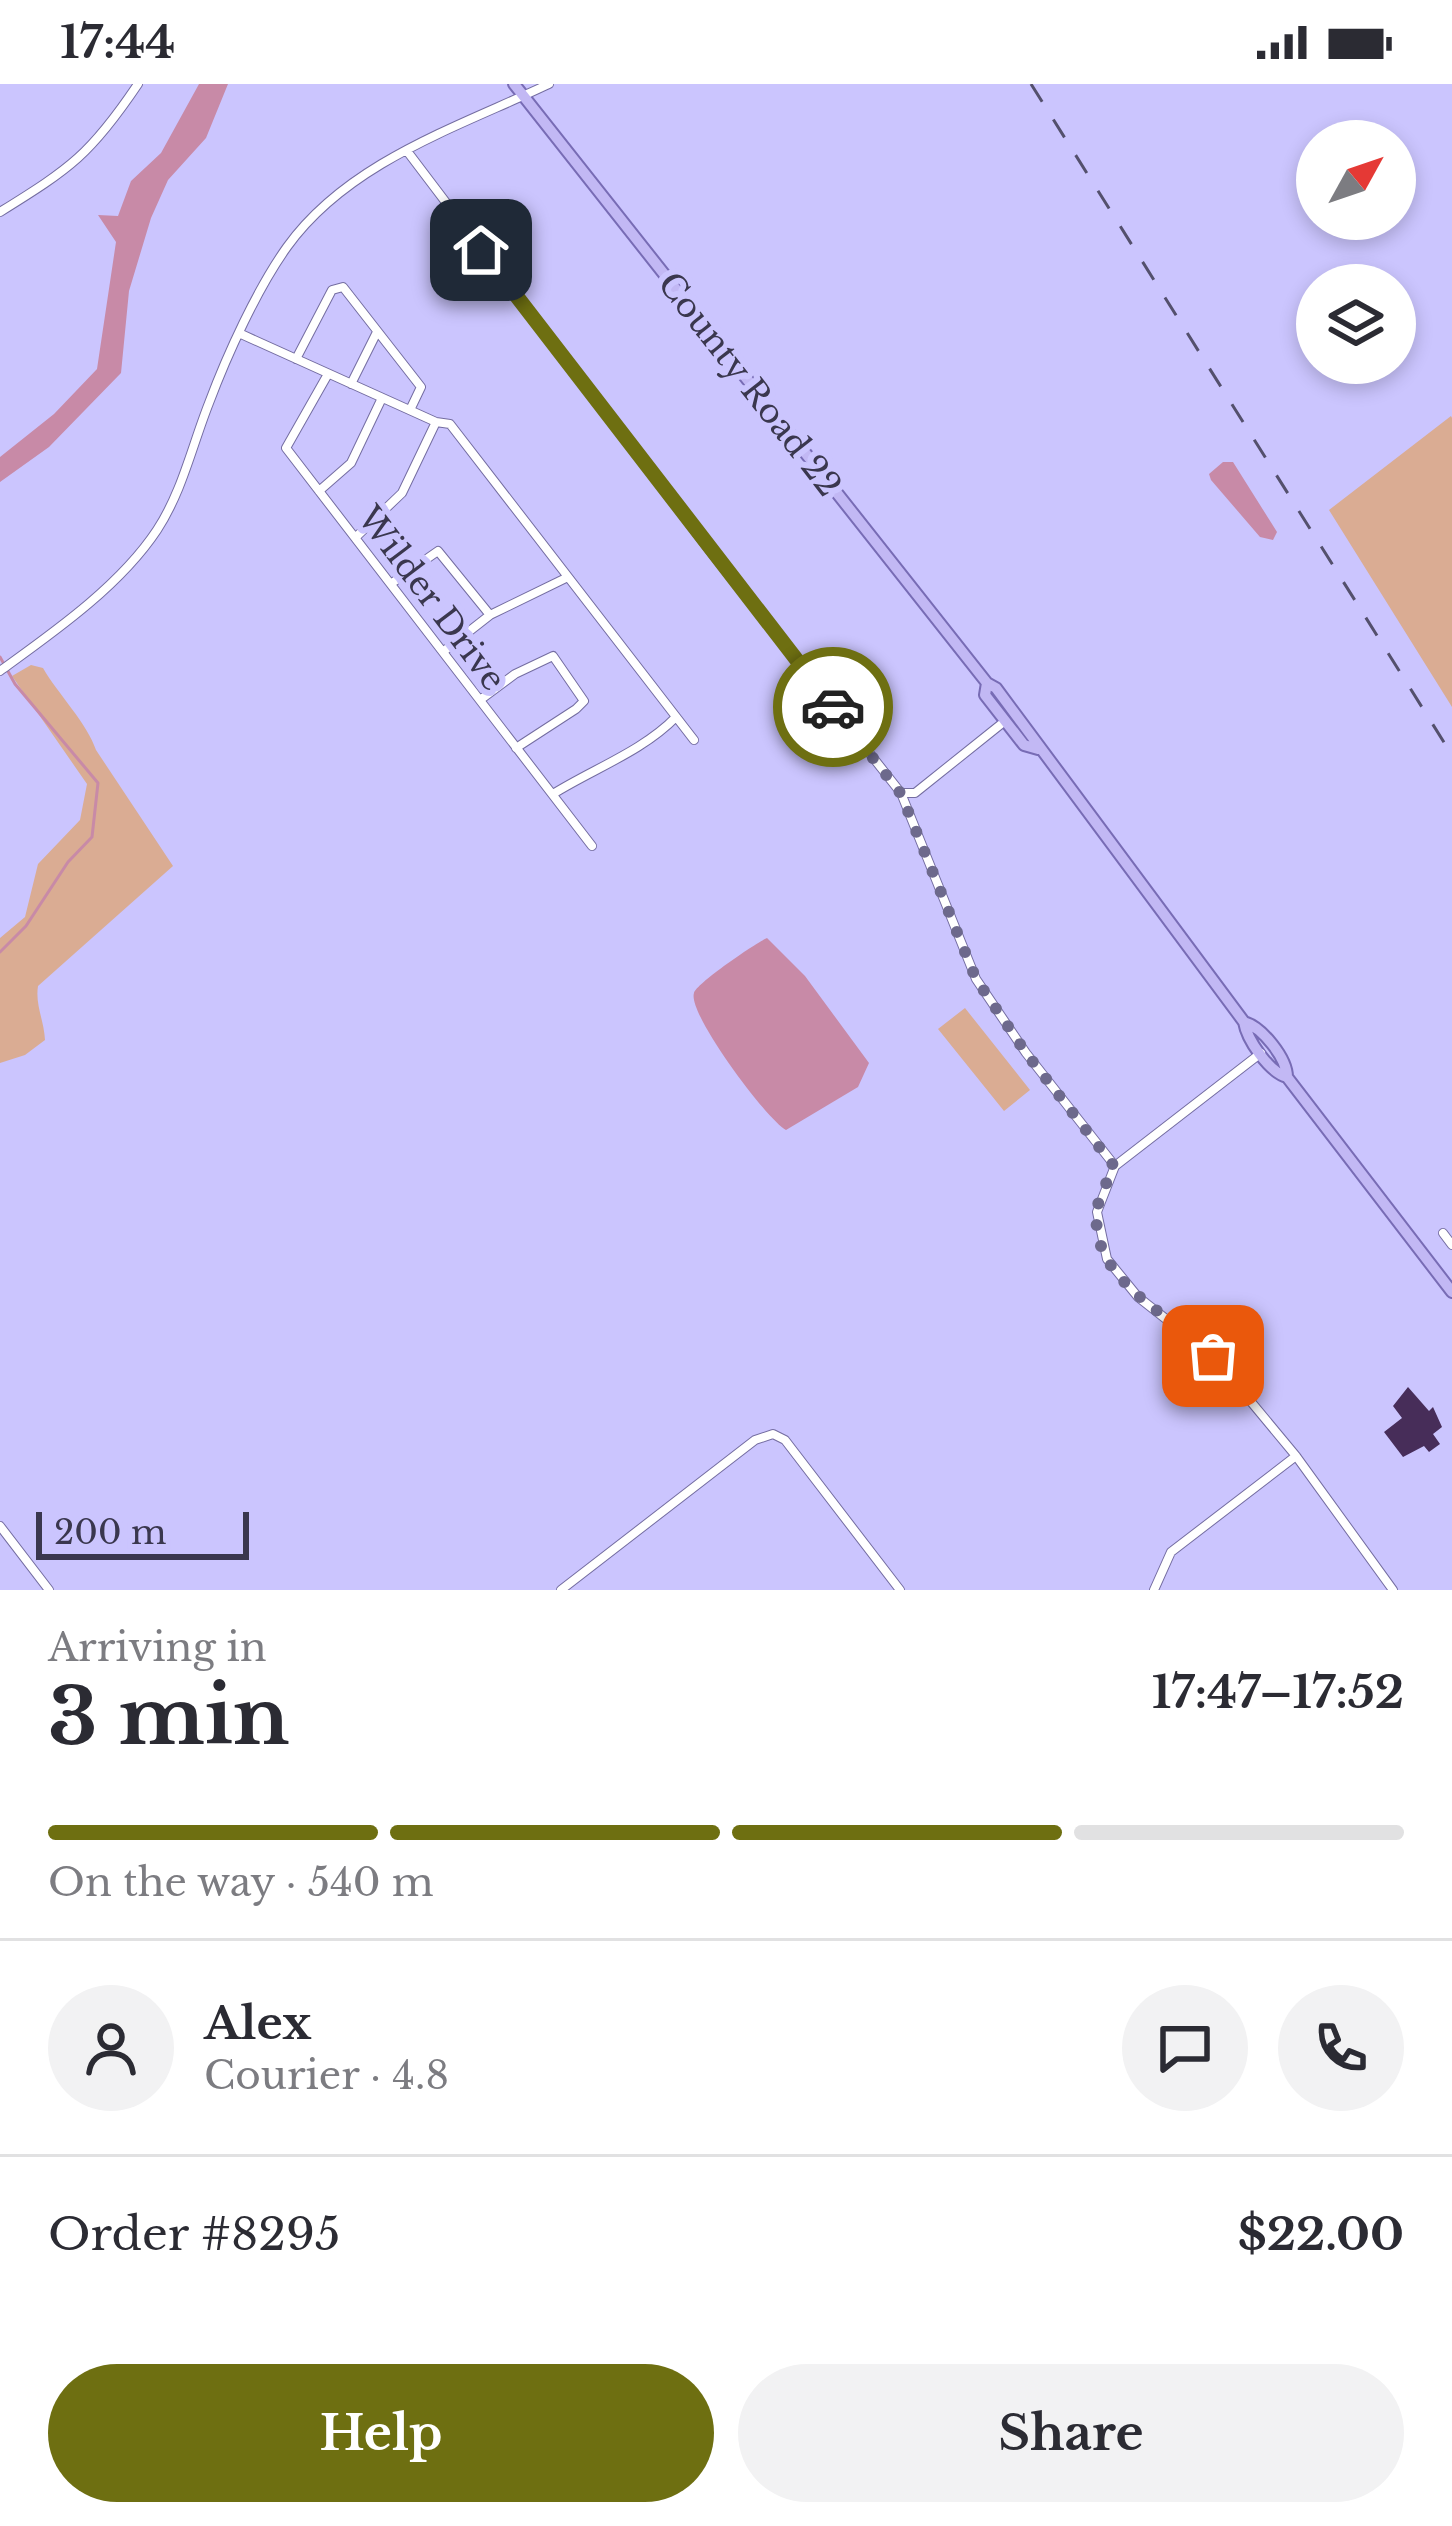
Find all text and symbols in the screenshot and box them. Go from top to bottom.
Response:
text: 17:44 [60,14,175,70]
north arrow [1296,120,1416,240]
map controls [1296,120,1416,384]
pin [430,199,532,301]
icon: home [448,217,514,283]
street label: County Road 22 [649,264,850,504]
button: layers [1296,264,1416,384]
street label: Wilder Drive [348,497,514,699]
courier [773,647,893,767]
icon: car [800,674,866,740]
pin [1162,1305,1264,1407]
icon: bag [1180,1323,1246,1389]
scale bar [36,1506,249,1559]
text: 200 m [54,1512,166,1553]
text: Arriving in [48,1623,267,1672]
text: 17:47–17:52 [1152,1664,1404,1720]
text: 3 min [48,1668,290,1765]
text: On the way · 540 m [48,1858,434,1907]
button: person [48,1985,174,2111]
button: chat [1122,1985,1248,2111]
button: phone [1278,1985,1404,2111]
text: Alex [204,1995,311,2051]
text: Courier · 4.8 [204,2051,449,2100]
text: Order #8295 [48,2206,340,2262]
text: $22.00 [1238,2206,1404,2262]
button: Help [48,2364,714,2502]
button: Share [738,2364,1404,2502]

